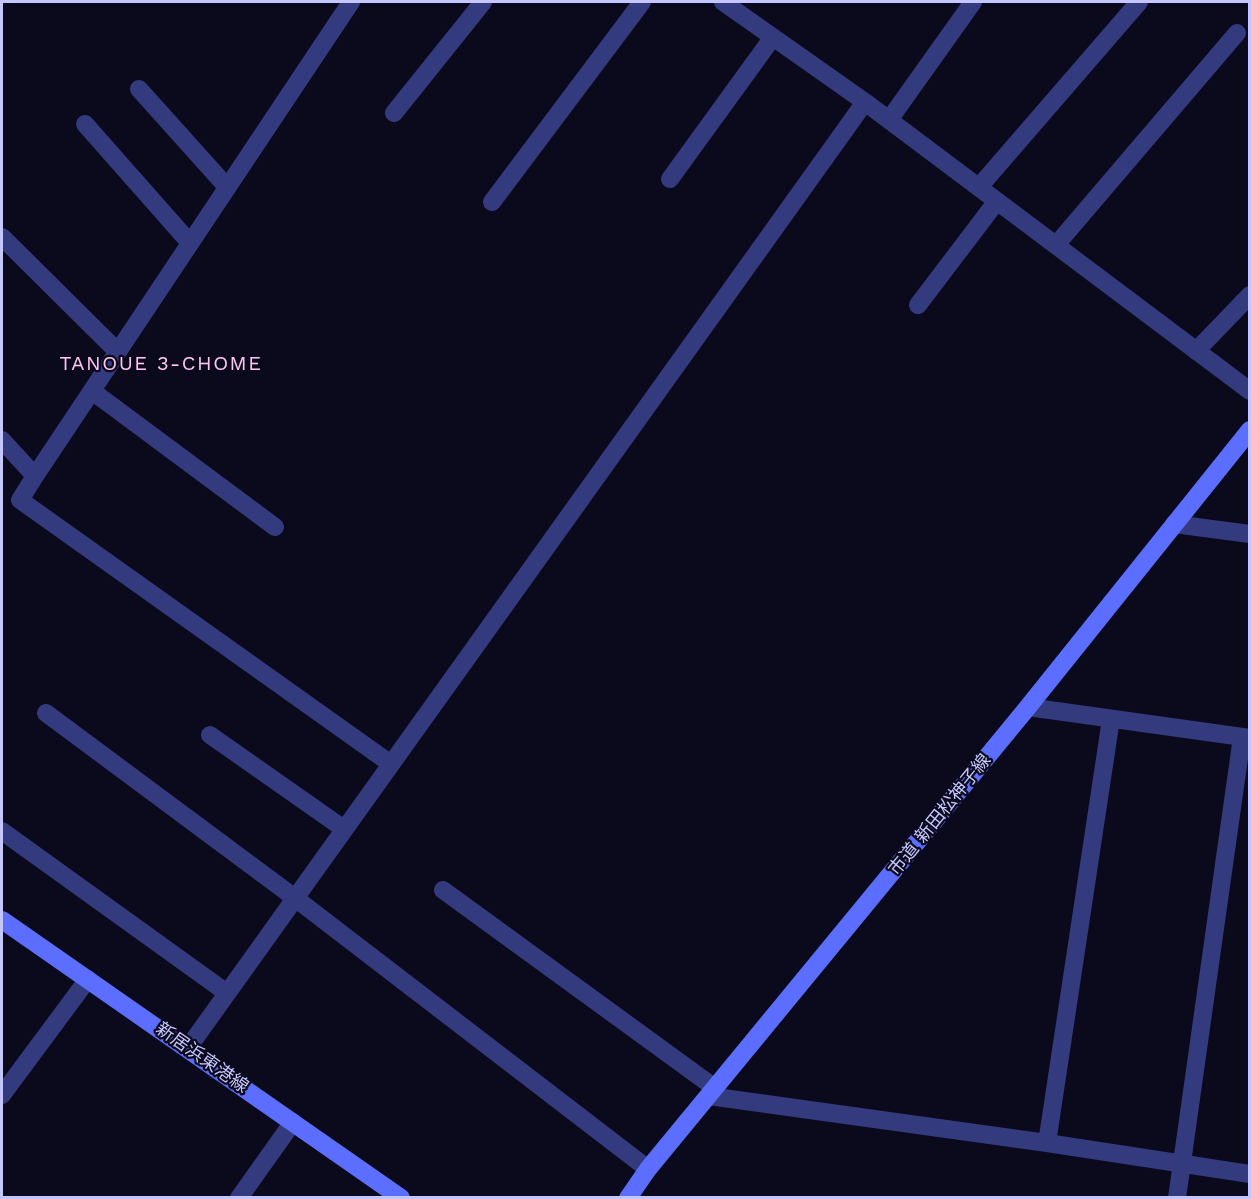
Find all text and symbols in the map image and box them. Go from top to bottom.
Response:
district label: TANOUE 3-CHOME [60,352,262,376]
street label: 市道 新田松神子線 [884,750,996,880]
street label: 新居浜東港線 [152,1018,252,1098]

